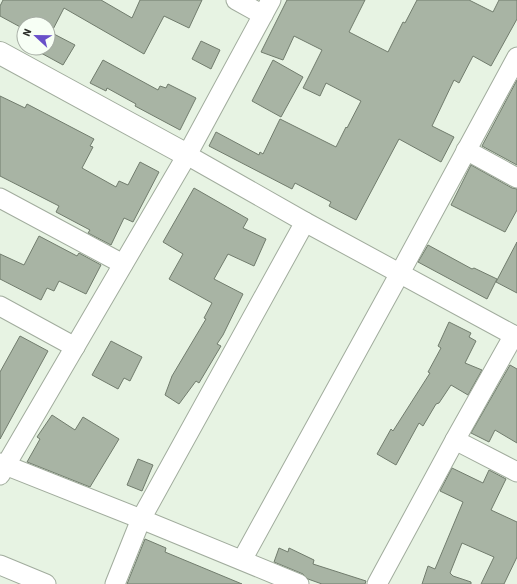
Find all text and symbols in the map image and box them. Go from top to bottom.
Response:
north arrow [16,16,56,56]
text: N [19,26,36,39]

